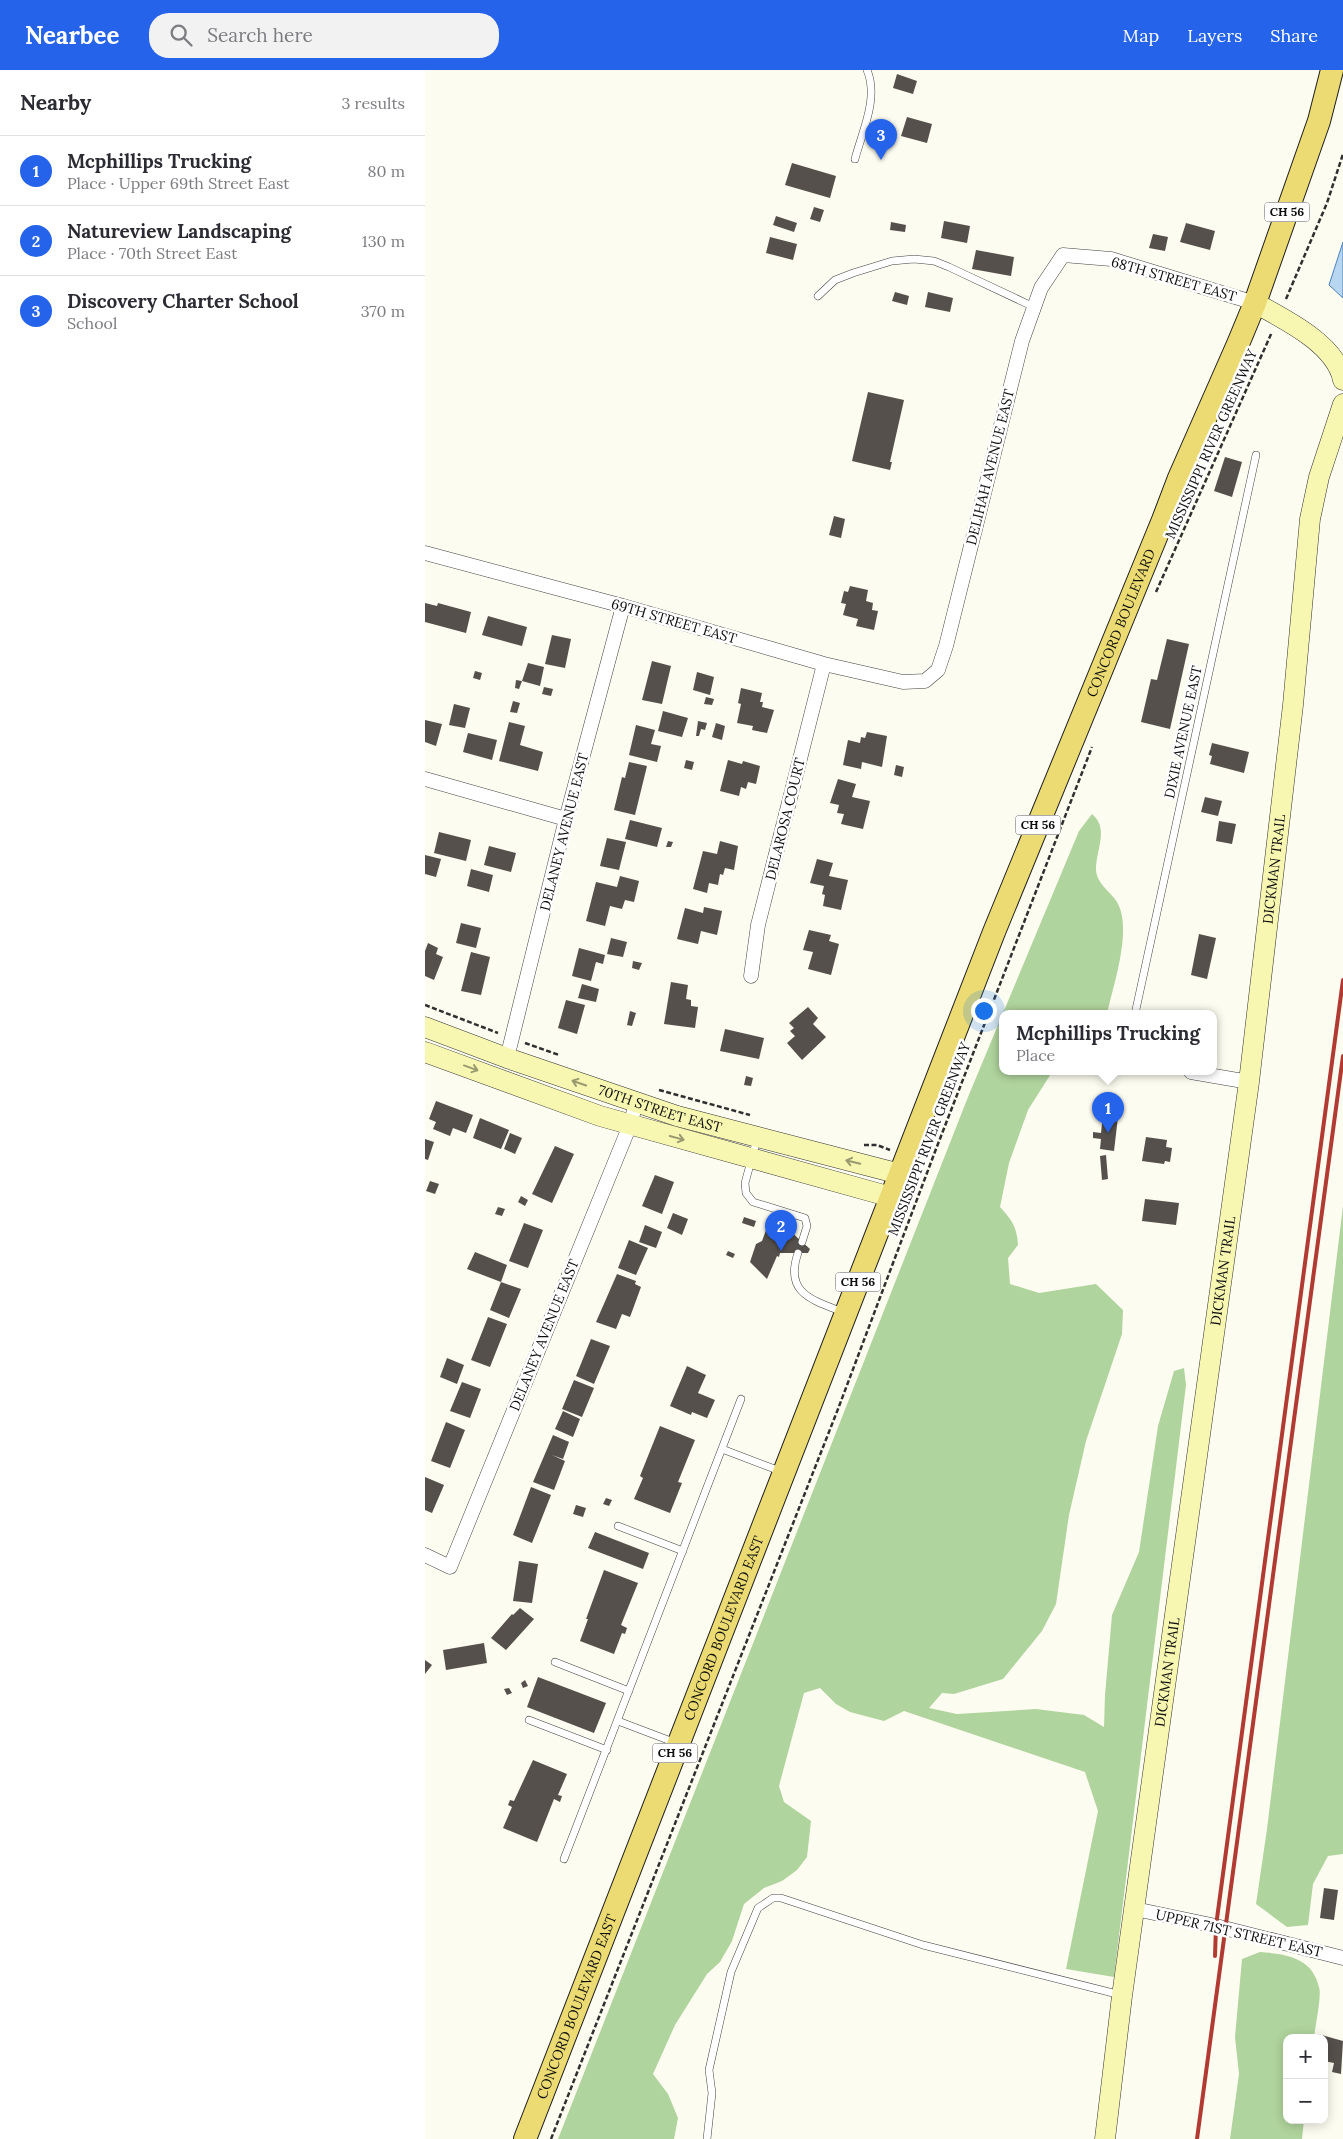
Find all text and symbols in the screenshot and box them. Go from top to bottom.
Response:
search box [149,13,499,58]
text: Nearbee [25,20,119,51]
icon: search [167,21,195,49]
text: Search here [207,23,313,47]
text: Map [1123,24,1159,47]
text: Layers [1187,24,1242,47]
text: Share [1270,24,1318,47]
text: Nearby [20,89,91,116]
text: 3 results [341,93,405,113]
pin: 3 [865,119,897,160]
text: Mcphillips Trucking [67,149,251,173]
text: 1 [33,161,39,181]
text: 80 m [368,161,405,181]
text: Place · Upper 69th Street East [67,173,290,193]
road number: CH 56 [1265,202,1309,222]
text: Natureview Landscaping [67,219,291,243]
text: 2 [32,231,40,251]
text: 130 m [362,231,405,251]
text: Place · 70th Street East [67,243,237,263]
street label: 68TH STREET EAST [1109,252,1239,306]
text: Discovery Charter School [67,289,299,313]
text: 3 [32,301,40,321]
text: 370 m [361,301,405,321]
text: School [67,313,117,333]
street label: MISSISSIPPI RIVER GREENWAY [1161,345,1262,542]
street label: DELIHAH AVENUE EAST [962,387,1018,547]
street label: CONCORD BOULEVARD [1082,546,1159,700]
street label: 69TH STREET EAST [609,594,739,648]
street label: DIXIE AVENUE EAST [1160,664,1206,800]
street label: DELANEY AVENUE EAST [536,751,592,913]
street label: DELAROSA COURT [761,756,809,882]
street label: DICKMAN TRAIL [1259,813,1289,925]
road number: CH 56 [1015,816,1061,834]
your location [971,998,997,1024]
popup [999,1010,1217,1075]
text: Mcphillips Trucking [1016,1021,1200,1045]
street label: MISSISSIPPI RIVER GREENWAY [884,1039,975,1238]
text: Place [1016,1045,1055,1065]
one-way arrow [463,1064,478,1073]
one-way arrow [572,1078,587,1087]
street label: 70TH STREET EAST [596,1081,724,1136]
pin: 1 [1092,1092,1124,1133]
one-way arrow [668,1133,684,1143]
one-way arrow [845,1156,861,1166]
pin: 2 [765,1210,797,1251]
street label: DICKMAN TRAIL [1206,1215,1239,1327]
street label: DELANEY AVENUE EAST [505,1256,583,1414]
road number: CH 56 [835,1272,881,1292]
street label: CONCORD BOULEVARD EAST [679,1533,768,1723]
street label: DICKMAN TRAIL [1151,1616,1184,1728]
road number: CH 56 [653,1744,697,1762]
street label: UPPER 71ST STREET EAST [1154,1905,1324,1961]
street label: CONCORD BOULEVARD EAST [532,1912,620,2102]
map controls [1283,2034,1328,2124]
button: + [1283,2034,1328,2079]
button: − [1283,2079,1328,2124]

